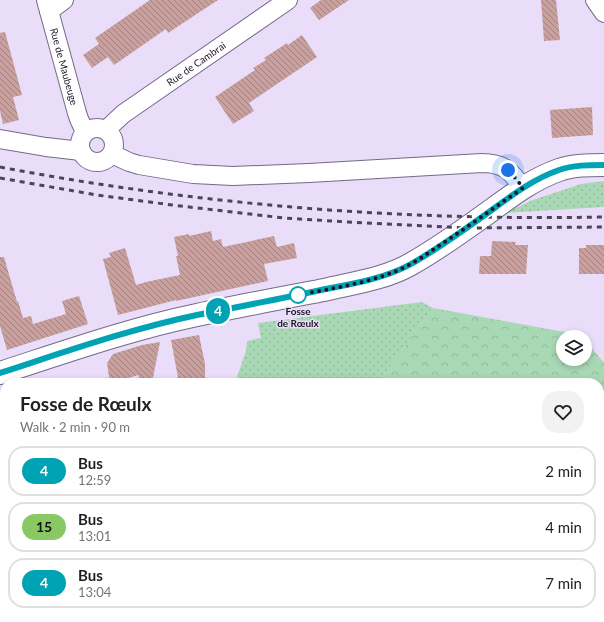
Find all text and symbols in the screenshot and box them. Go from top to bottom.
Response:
street label: Rue de Maubeuge [48,27,81,106]
street label: Rue de Cambrai [164,39,228,88]
your location [498,160,518,180]
marker: Fosse de Rœulx [289,286,307,304]
line badge: 4 [205,298,231,324]
text: 4 [214,302,222,319]
place label: Fosse de Rœulx [277,305,320,329]
map controls [556,330,592,366]
button: layers [556,330,592,366]
button: heart [542,391,584,433]
text: Fosse de Rœulx [20,392,151,415]
text: Walk · 2 min · 90 m [20,419,130,435]
text: Bus [78,454,103,472]
text: 4 [40,462,48,479]
text: 2 min [545,462,582,480]
text: 12:59 [78,472,111,488]
text: Bus [78,510,103,528]
text: 15 [36,518,52,535]
text: 4 min [545,518,582,536]
text: 13:01 [78,528,111,544]
text: Bus [78,566,103,584]
text: 4 [40,574,48,591]
text: 7 min [545,574,582,592]
text: 13:04 [78,584,111,600]

